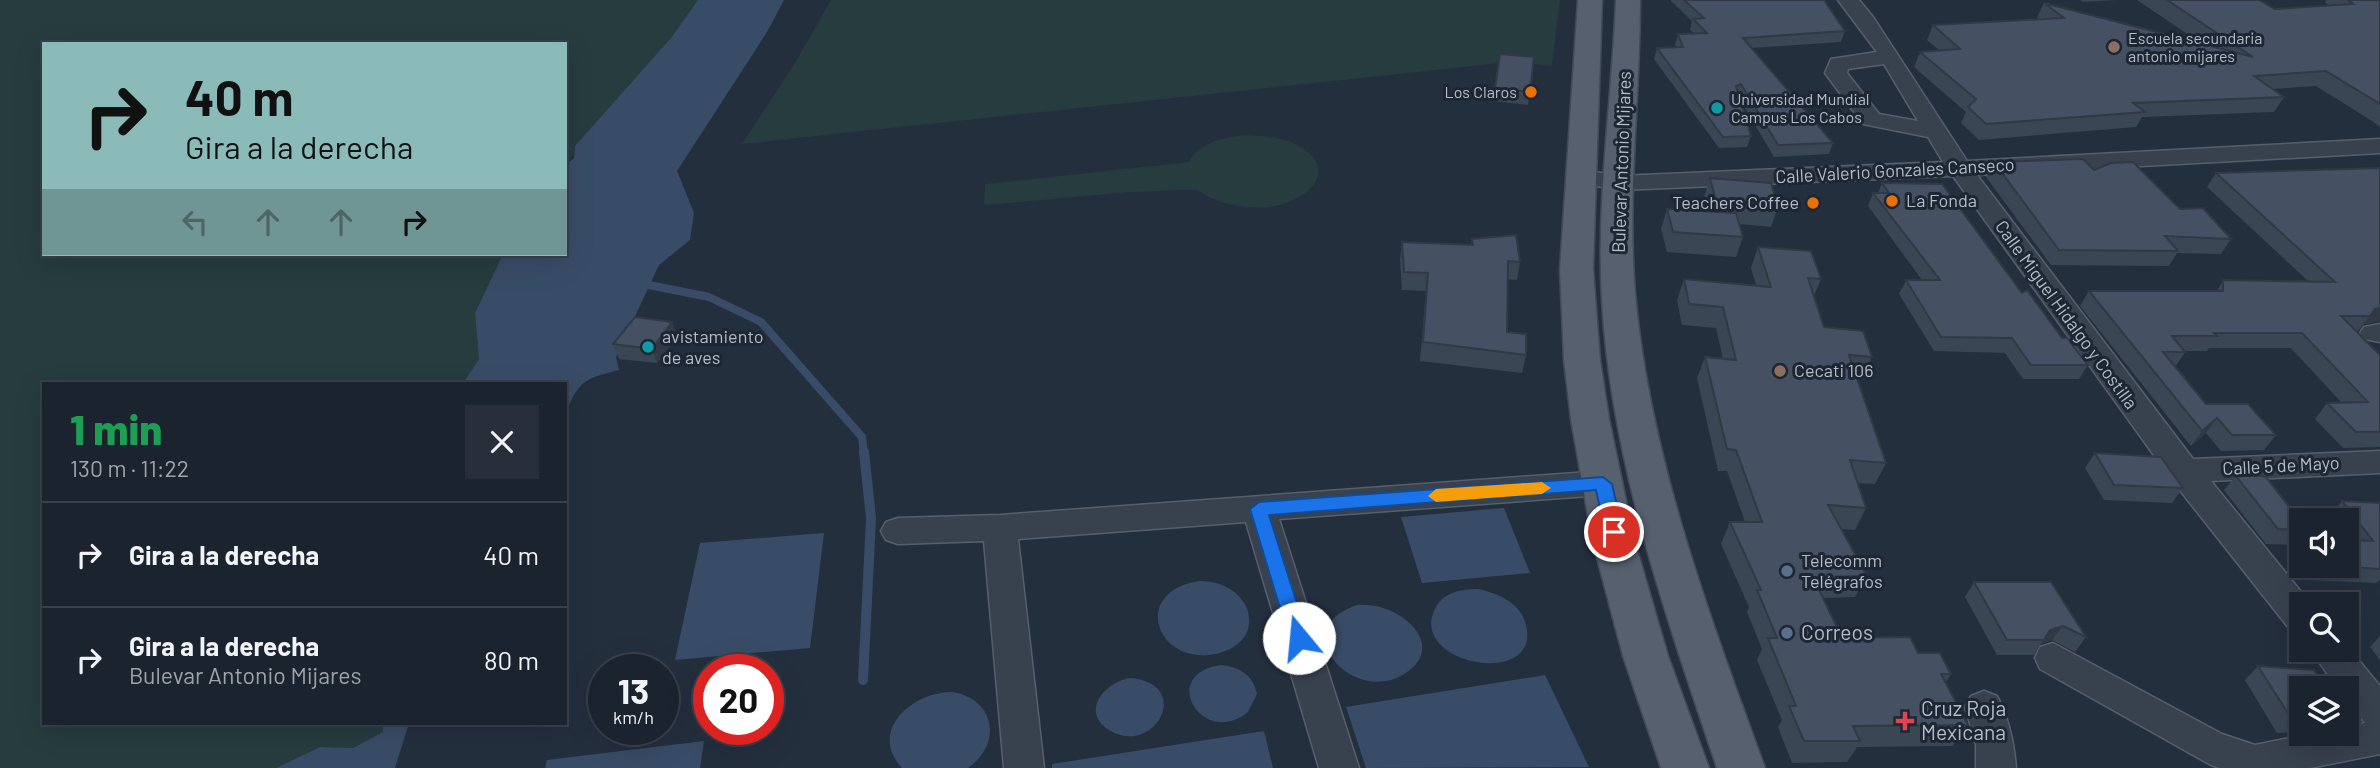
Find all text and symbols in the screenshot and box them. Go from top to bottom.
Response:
place label: Escuela secundaria antonio mijares [2128,28,2262,65]
marker: Escuela secundaria antonio mijares [2106,39,2122,55]
text: 40 m [185,67,293,126]
icon: right [70,70,161,161]
street label: Bulevar Antonio Mijares [1607,71,1635,253]
place label: Los Claros [1445,82,1517,101]
marker: Los Claros [1523,84,1539,100]
place label: Universidad Mundial Campus Los Cabos [1731,89,1870,126]
marker: Universidad Mundial Campus Los Cabos [1709,100,1725,116]
text: Gira a la derecha [185,127,413,165]
street label: Calle Valerio Gonzales Canseco [1775,153,2015,187]
place label: La Fonda [1906,189,1977,211]
place label: Teachers Coffee [1672,191,1799,213]
marker: La Fonda [1884,193,1900,209]
marker: Teachers Coffee [1805,195,1821,211]
icon: left [176,203,214,241]
icon: ahead [249,203,287,241]
icon: ahead [322,203,360,241]
icon: right [395,203,433,241]
street label: Calle Miguel Hidalgo y Costilla [1991,216,2143,413]
place label: avistamiento de aves [662,325,763,368]
marker: avistamiento de aves [640,339,656,355]
place label: Cecati 106 [1794,359,1873,381]
marker: Cecati 106 [1772,363,1788,379]
text: 1 min [70,403,162,453]
button: close [465,405,539,479]
street label: Calle 5 de Mayo [2222,451,2340,479]
text: 130 m · 11:22 [70,454,189,482]
pin [1584,502,1644,562]
map controls [2289,508,2359,746]
button: sound [2289,508,2359,578]
icon: arrive [1595,513,1633,551]
icon: right [70,536,108,574]
text: Gira a la derecha [129,539,319,570]
text: 40 m [483,539,539,570]
place label: Telecomm Telégrafos [1801,549,1883,592]
marker: Telecomm Telégrafos [1779,563,1795,579]
button: search [2289,592,2359,662]
position arrow [1262,601,1336,675]
place label: Correos [1801,619,1873,644]
marker: Correos [1779,625,1795,641]
text: Gira a la derecha [129,630,319,661]
icon: right [70,641,108,679]
text: 80 m [484,644,539,675]
speed limit sign: 20 [693,654,784,745]
text: Bulevar Antonio Mijares [129,661,361,689]
text: 13 [618,669,649,711]
button: layers [2289,676,2359,746]
place label: Cruz Roja Mexicana [1921,695,2006,744]
text: km/h [613,706,654,728]
marker: Cruz Roja Mexicana [1895,711,1915,731]

